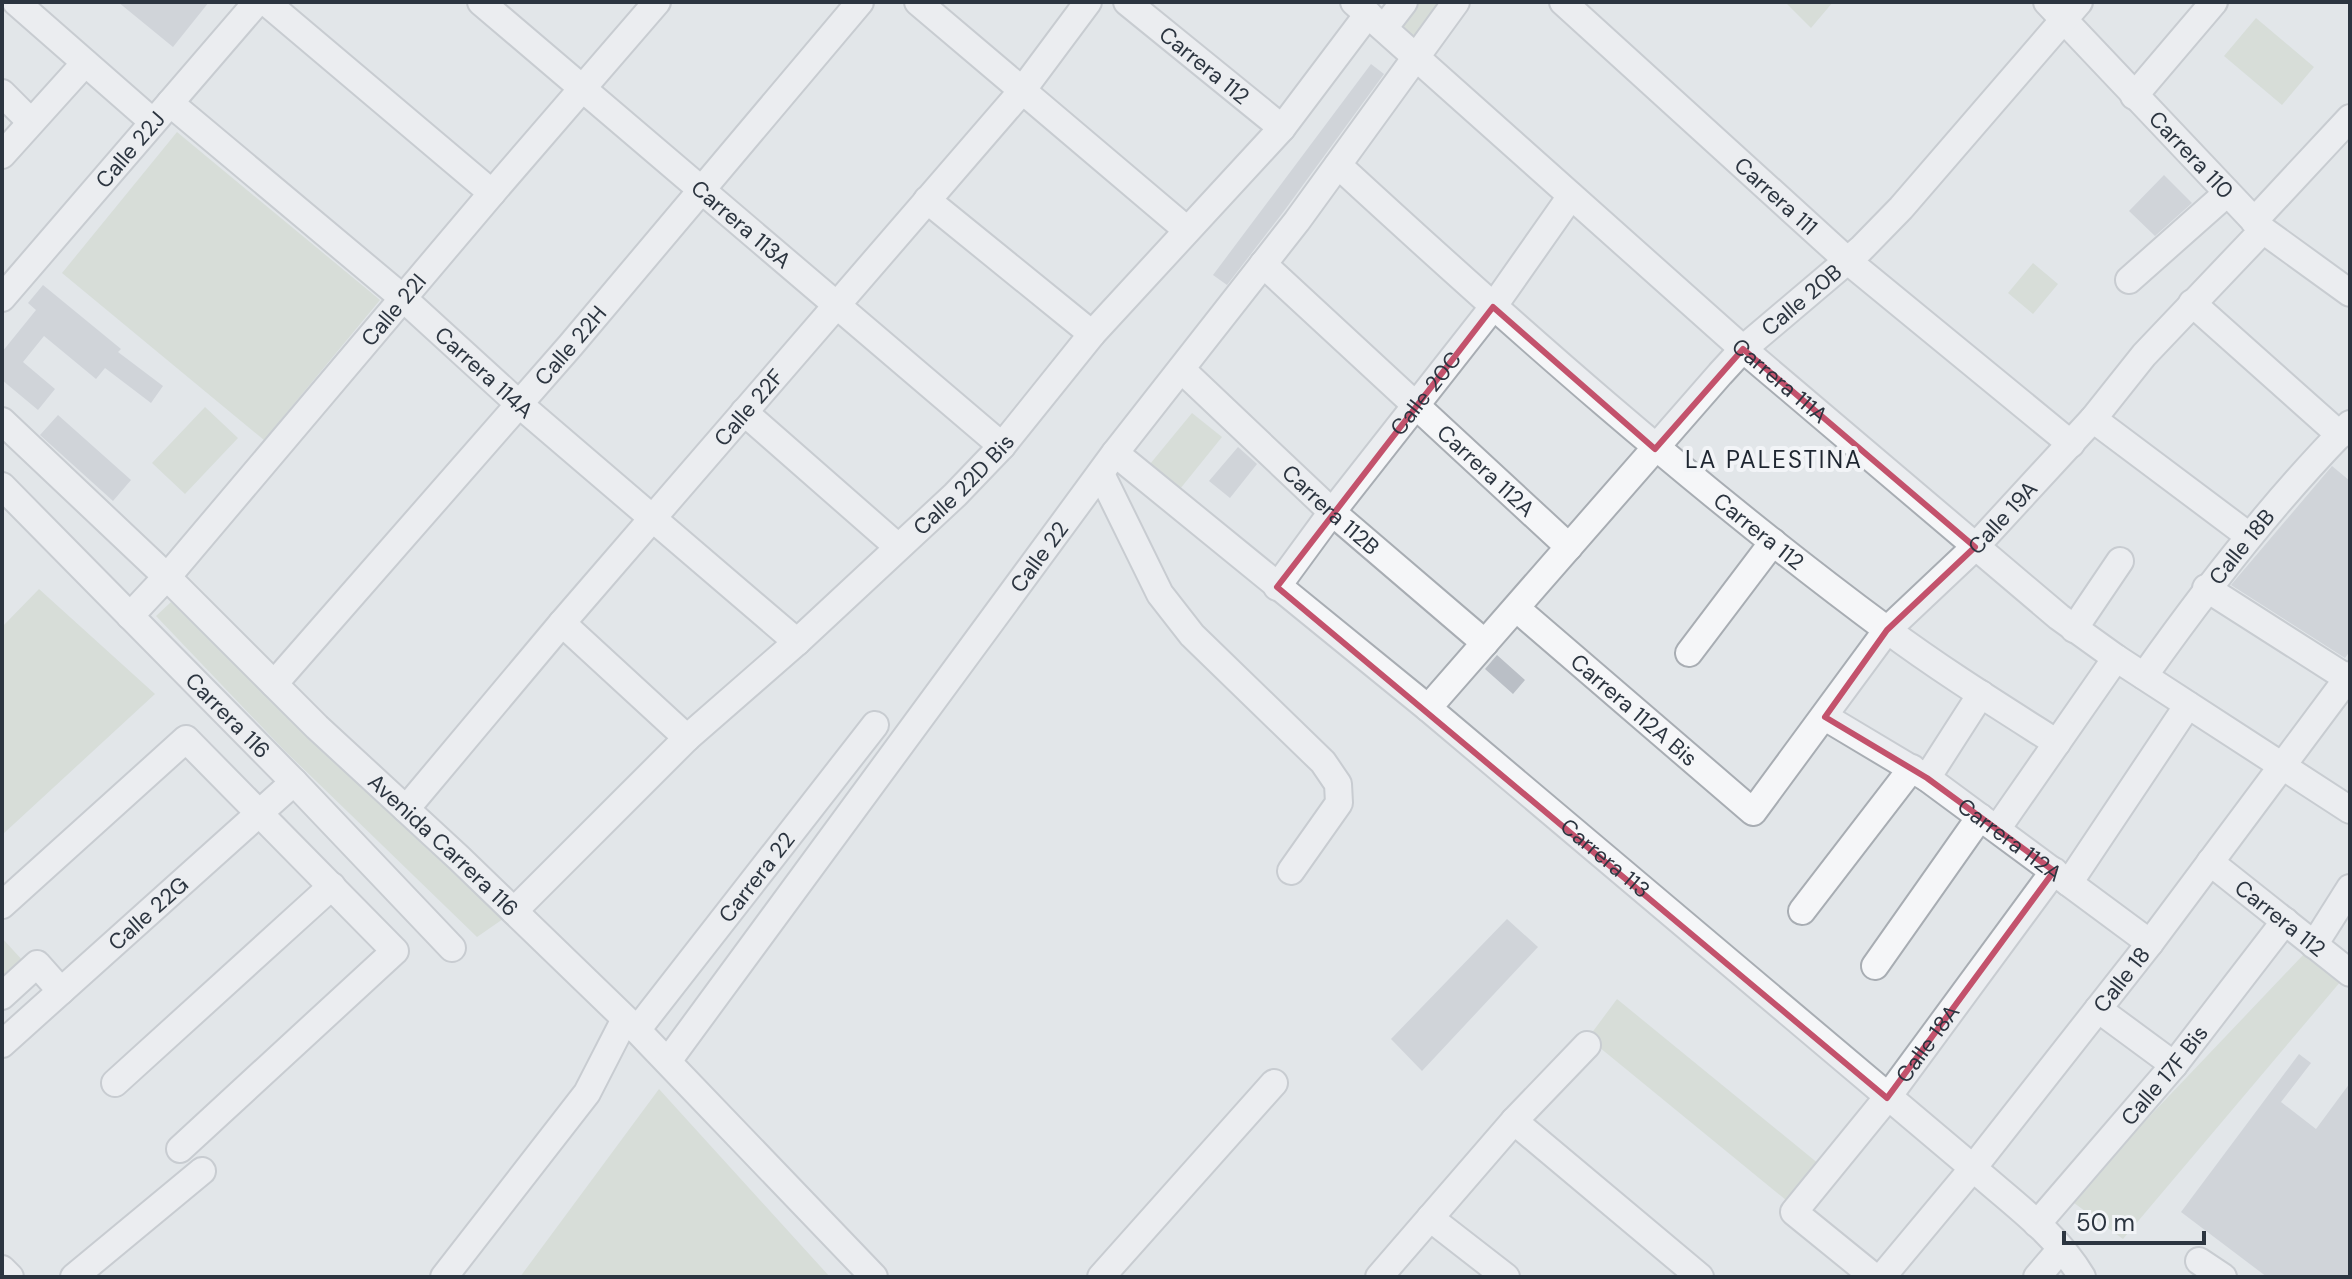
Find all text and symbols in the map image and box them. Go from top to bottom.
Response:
street label: Carrera 112 [1153,20,1256,111]
street label: Calle 22J [89,105,171,194]
street label: Carrera 110 [2142,105,2240,205]
street label: Carrera 111 [1728,151,1824,241]
street label: Carrera 113A [685,173,797,275]
street label: Calle 20B [1755,258,1848,342]
street label: Calle 22I [355,268,433,352]
street label: Calle 22H [528,300,613,392]
street label: Carrera 114A [428,320,539,425]
street label: Carrera 111A [1726,332,1834,430]
street label: Calle 20C [1384,346,1468,442]
street label: Calle 22F [708,363,790,452]
street label: Carrera 112A [1431,418,1541,523]
street label: Calle 22D Bis [907,428,1021,542]
district label: LA PALESTINA [1685,444,1863,475]
street label: Carrera 112B [1276,458,1385,561]
street label: Calle 19A [1961,475,2044,561]
street label: Carrera 112 [1707,486,1810,577]
street label: Calle 18B [2203,503,2281,591]
street label: Calle 22 [1003,516,1075,598]
street label: Carrera 112A Bis [1564,647,1703,773]
street label: Carrera 116 [179,666,277,765]
street label: Avenida Carrera 116 [362,767,525,923]
street label: Carrera 112A [1952,791,2068,888]
street label: Carrera 113 [1554,812,1656,904]
street label: Carrera 22 [712,826,801,929]
street label: Calle 22G [102,870,194,957]
street label: Carrera 112 [2229,873,2332,963]
street label: Calle 18 [2087,941,2157,1019]
street label: Calle 18A [1889,999,1966,1089]
street label: Calle 17F Bis [2115,1019,2215,1131]
scale bar [2064,1195,2204,1245]
text: 50 m [2076,1207,2135,1238]

